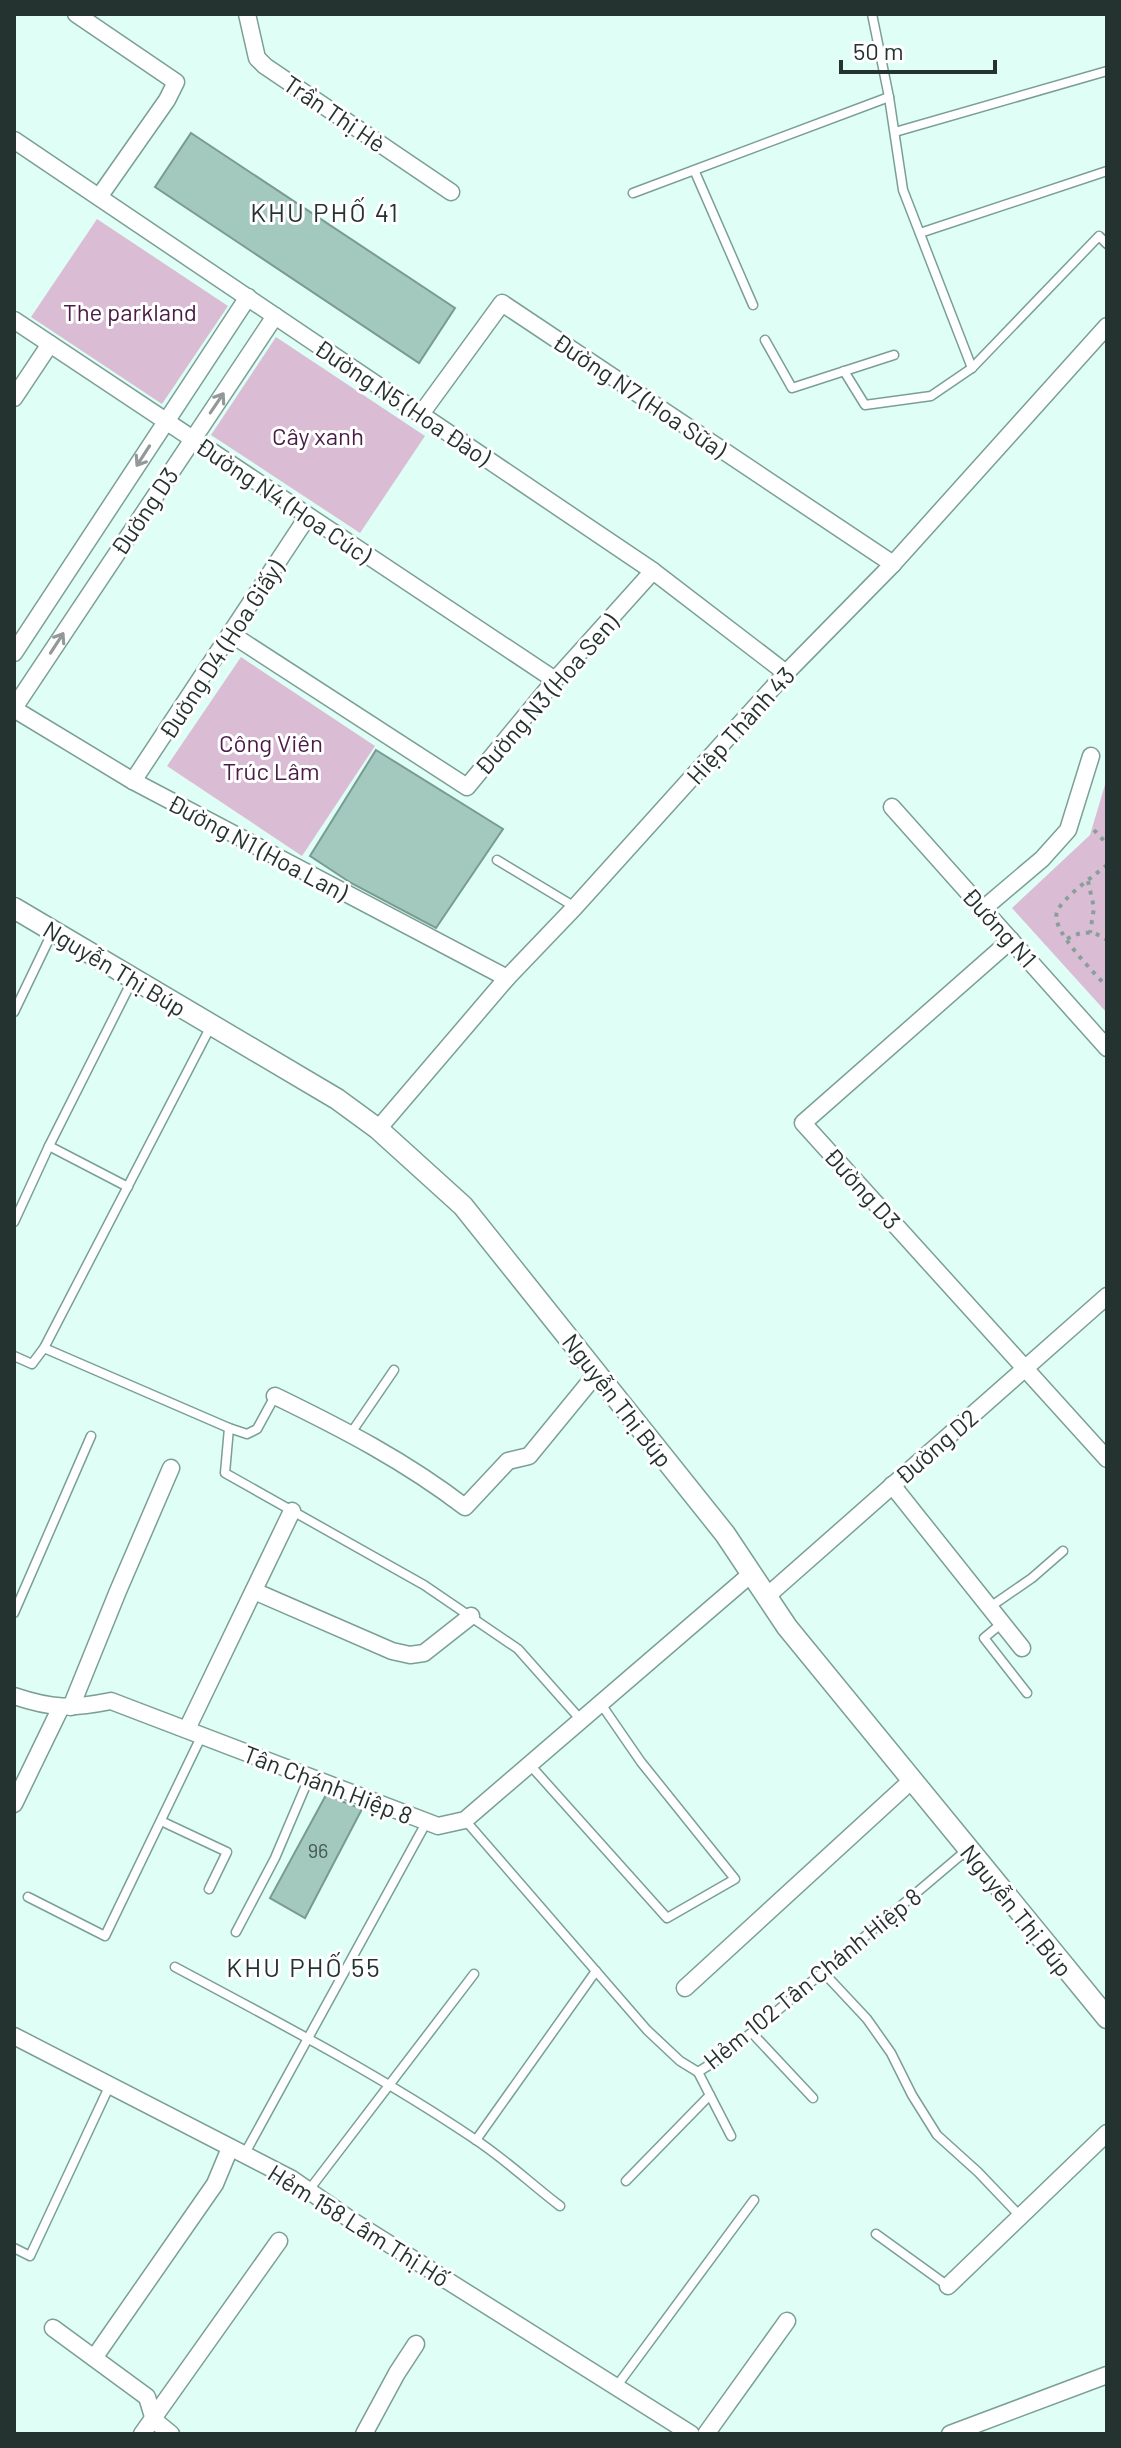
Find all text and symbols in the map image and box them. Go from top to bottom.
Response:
scale bar [841,24,995,74]
text: 50 m [853,36,904,65]
street label: Trần Thị Hè [278,68,392,158]
district label: KHU PHỐ 41 [250,196,400,227]
park label: The parkland [63,297,197,326]
street label: Đường N7 (Hoa Sữa) [548,326,733,464]
street label: Đường N5 (Hoa Đào) [310,333,497,472]
one-way arrow [208,393,225,415]
park label: Cây xanh [272,421,364,450]
street label: Đường N4 (Hoa Cúc) [191,431,378,570]
one-way arrow [135,444,151,467]
street label: Đường D3 [104,462,184,560]
street label: Đường D4 (Hoa Giấy) [152,553,290,744]
street label: Đường N3 (Hoa Sen) [468,607,624,780]
one-way arrow [48,632,65,654]
street label: Hiệp Thành 43 [680,660,800,790]
park label: Công Viên Trúc Lâm [219,728,323,785]
street label: Đường N1 (Hoa Lan) [163,787,353,907]
street label: Đường N1 [957,881,1043,973]
street label: Nguyễn Thị Búp [38,914,192,1022]
street label: Đường D3 [819,1141,907,1235]
street label: Nguyễn Thị Búp [557,1327,679,1473]
street label: Đường D2 [889,1402,983,1490]
street label: Tân Chánh Hiệp 8 [239,1738,417,1830]
house number: 96 [308,1838,328,1862]
street label: Nguyễn Thị Búp [955,1838,1079,1982]
street label: Hẻm 102 Tân Chánh Hiệp 8 [697,1881,927,2075]
district label: KHU PHỐ 55 [226,1951,382,1982]
street label: Hẻm 158 Lâm Thị Hố [263,2158,455,2292]

